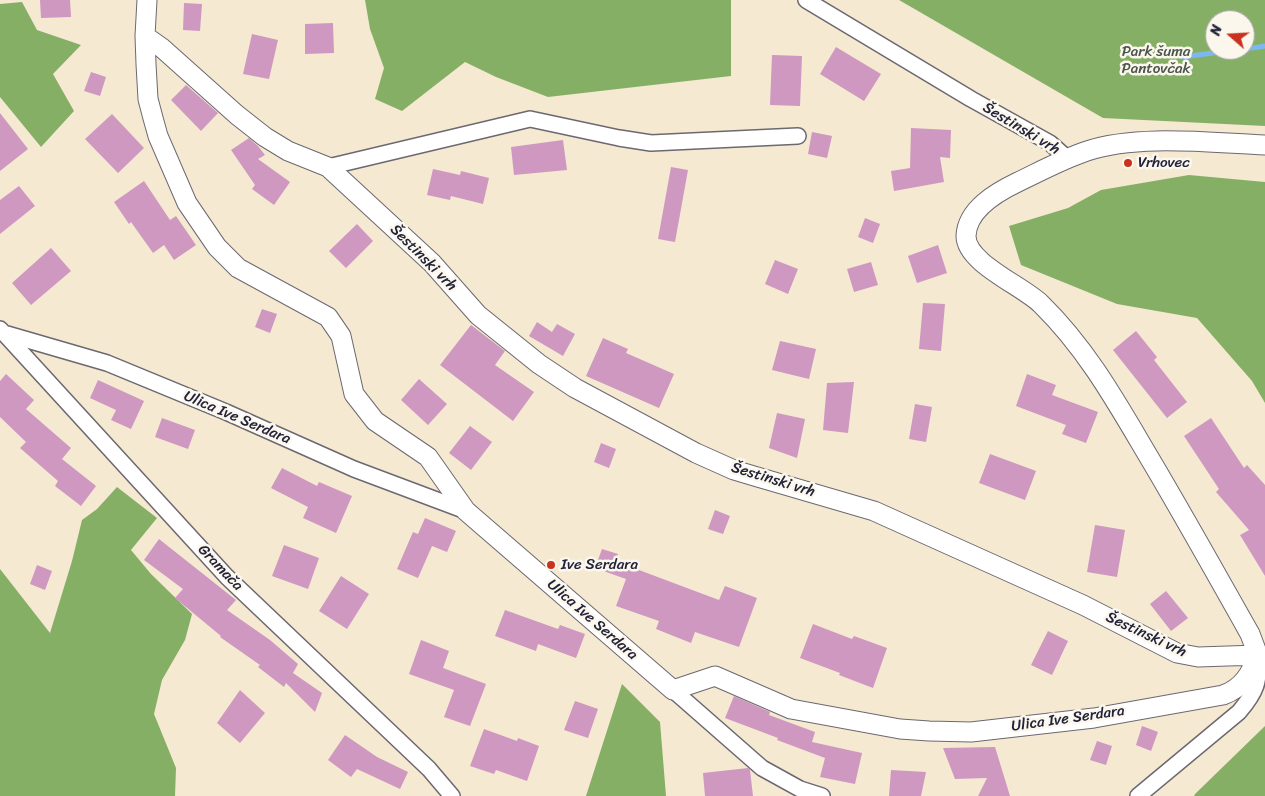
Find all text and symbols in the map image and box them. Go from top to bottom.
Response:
north arrow [1205,10,1255,60]
text: N [1203,22,1230,39]
park label: Park šuma Pantovčak [1122,43,1190,78]
street label: Šestinski vrh [979,99,1063,159]
place label: Vrhovec [1138,154,1190,172]
marker: Vrhovec [1122,157,1134,169]
street label: Šestinski vrh [386,221,460,295]
street label: Ulica Ive Serdara [181,387,293,449]
street label: Šestinski vrh [729,459,817,501]
street label: Gramača [194,541,246,595]
place label: Ive Serdara [561,556,638,574]
marker: Ive Serdara [545,559,557,571]
street label: Ulica Ive Serdara [543,576,641,664]
street label: Šestinski vrh [1103,609,1189,661]
street label: Ulica Ive Serdara [1010,702,1126,736]

